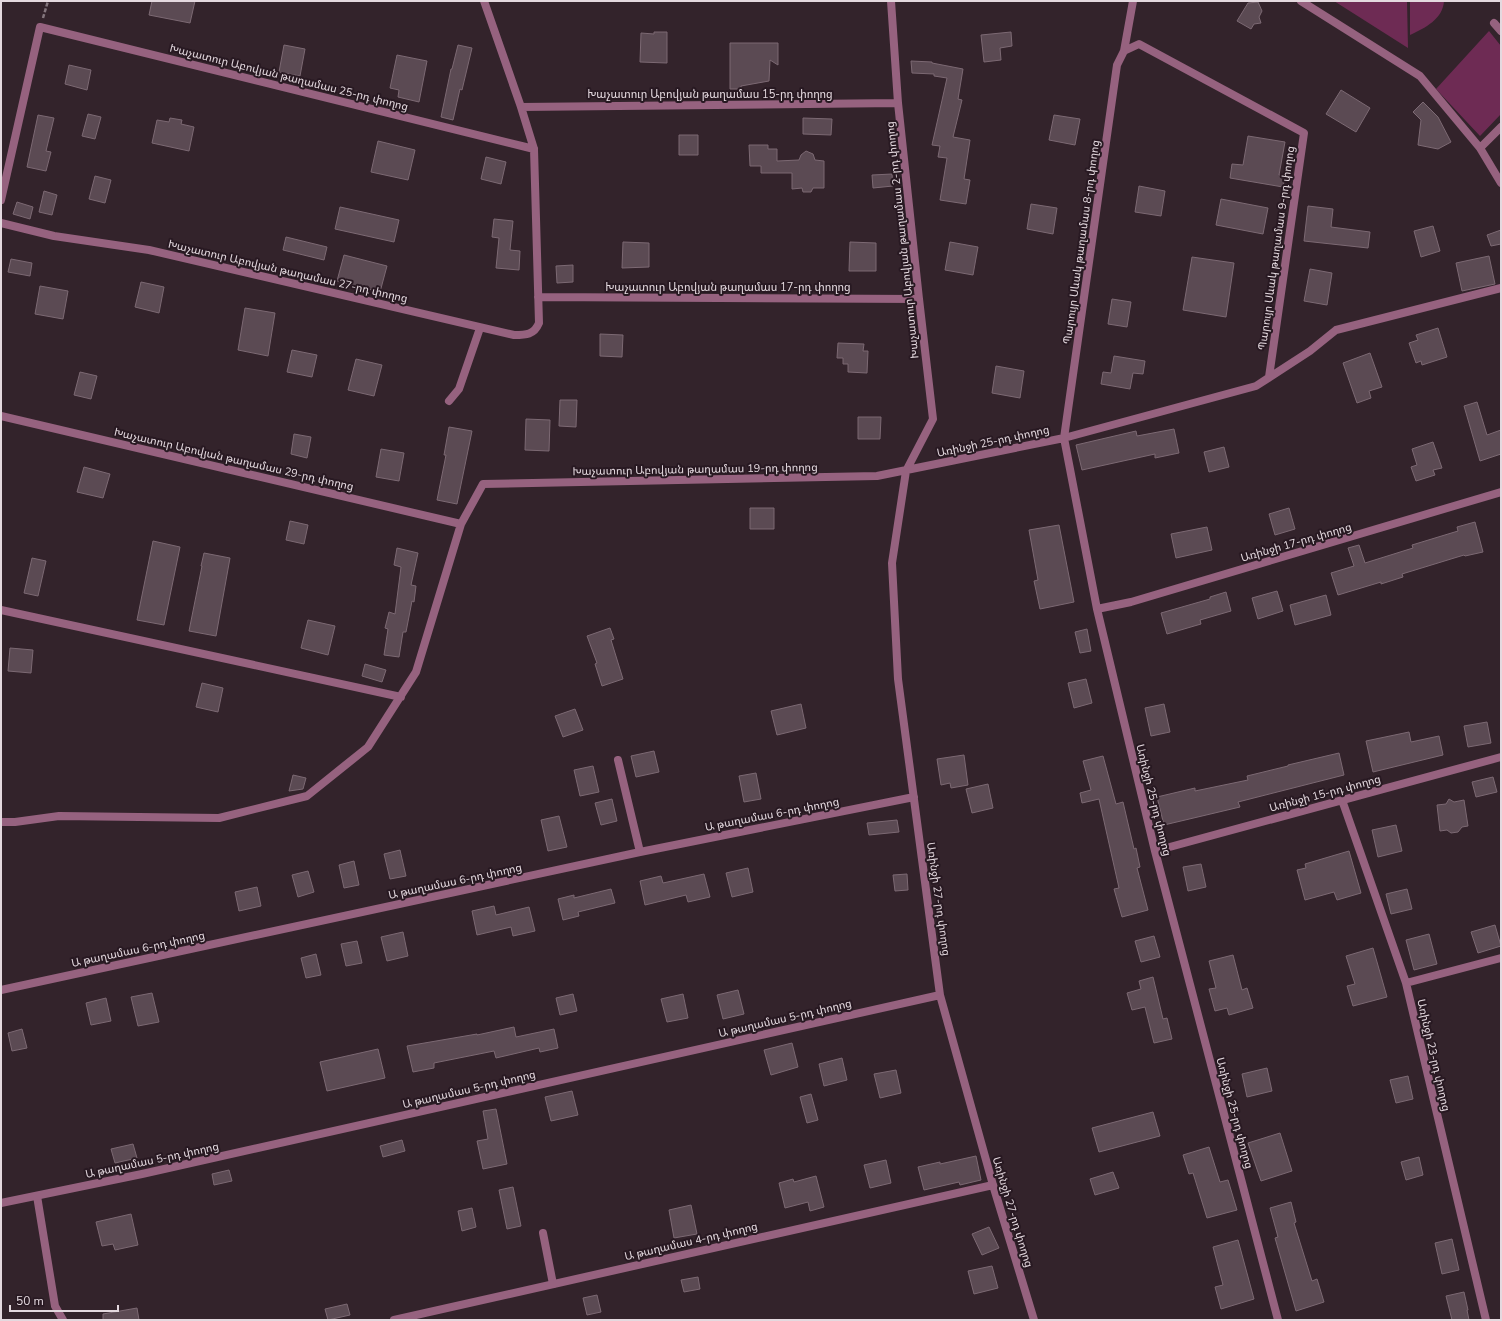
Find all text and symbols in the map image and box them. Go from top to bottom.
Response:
street label: Խաչատուր Աբովյան թաղամաս 25-րդ փողոց [168,41,410,114]
street label: Խաչատուր Աբովյան թաղամաս 15-րդ փողոց [587,87,833,102]
street label: Խաչատուր Աբովյան թաղամաս 2-րդ փողոց [883,120,922,359]
street label: Պարույր Սևակ թաղամաս 8-րդ փողոց [1060,139,1103,345]
street label: Պարույր Սևակ թաղամաս 9-րդ փողոց [1255,145,1298,351]
street label: Խաչատուր Աբովյան թաղամաս 27-րդ փողոց [167,237,409,306]
street label: Խաչատուր Աբովյան թաղամաս 17-րդ փողոց [605,280,851,295]
street label: Առինջի 25-րդ փողոց [935,422,1051,461]
street label: Խաչատուր Աբովյան թաղամաս 29-րդ փողոց [113,425,355,494]
street label: Խաչատուր Աբովյան թաղամաս 19-րդ փողոց [572,460,818,479]
street label: Առինջի 17-րդ փողոց [1239,519,1353,566]
street label: Առինջի 25-րդ փողոց [1132,743,1175,858]
street label: Առինջի 15-րդ փողոց [1268,771,1383,816]
street label: Ա թաղամաս 6-րդ փողոց [704,794,840,835]
street label: Առինջի 27-րդ փողոց [923,841,954,957]
street label: Ա թաղամաս 6-րդ փողոց [387,860,523,903]
street label: Ա թաղամաս 6-րդ փողոց [70,928,206,971]
street label: Ա թաղամաս 5-րդ փողոց [717,996,853,1041]
street label: Առինջի 23-րդ փողոց [1413,998,1454,1113]
street label: Առինջի 25-րդ փողոց [1212,1056,1257,1171]
street label: Ա թաղամաս 5-րդ փողոց [401,1067,537,1112]
street label: Ա թաղամաս 5-րդ փողոց [84,1139,220,1182]
street label: Առինջի 27-րդ փողոց [989,1155,1036,1269]
street label: Ա թաղամաս 4-րդ փողոց [623,1219,759,1264]
scale bar [10,1287,118,1313]
text: 50 m [16,1293,44,1309]

